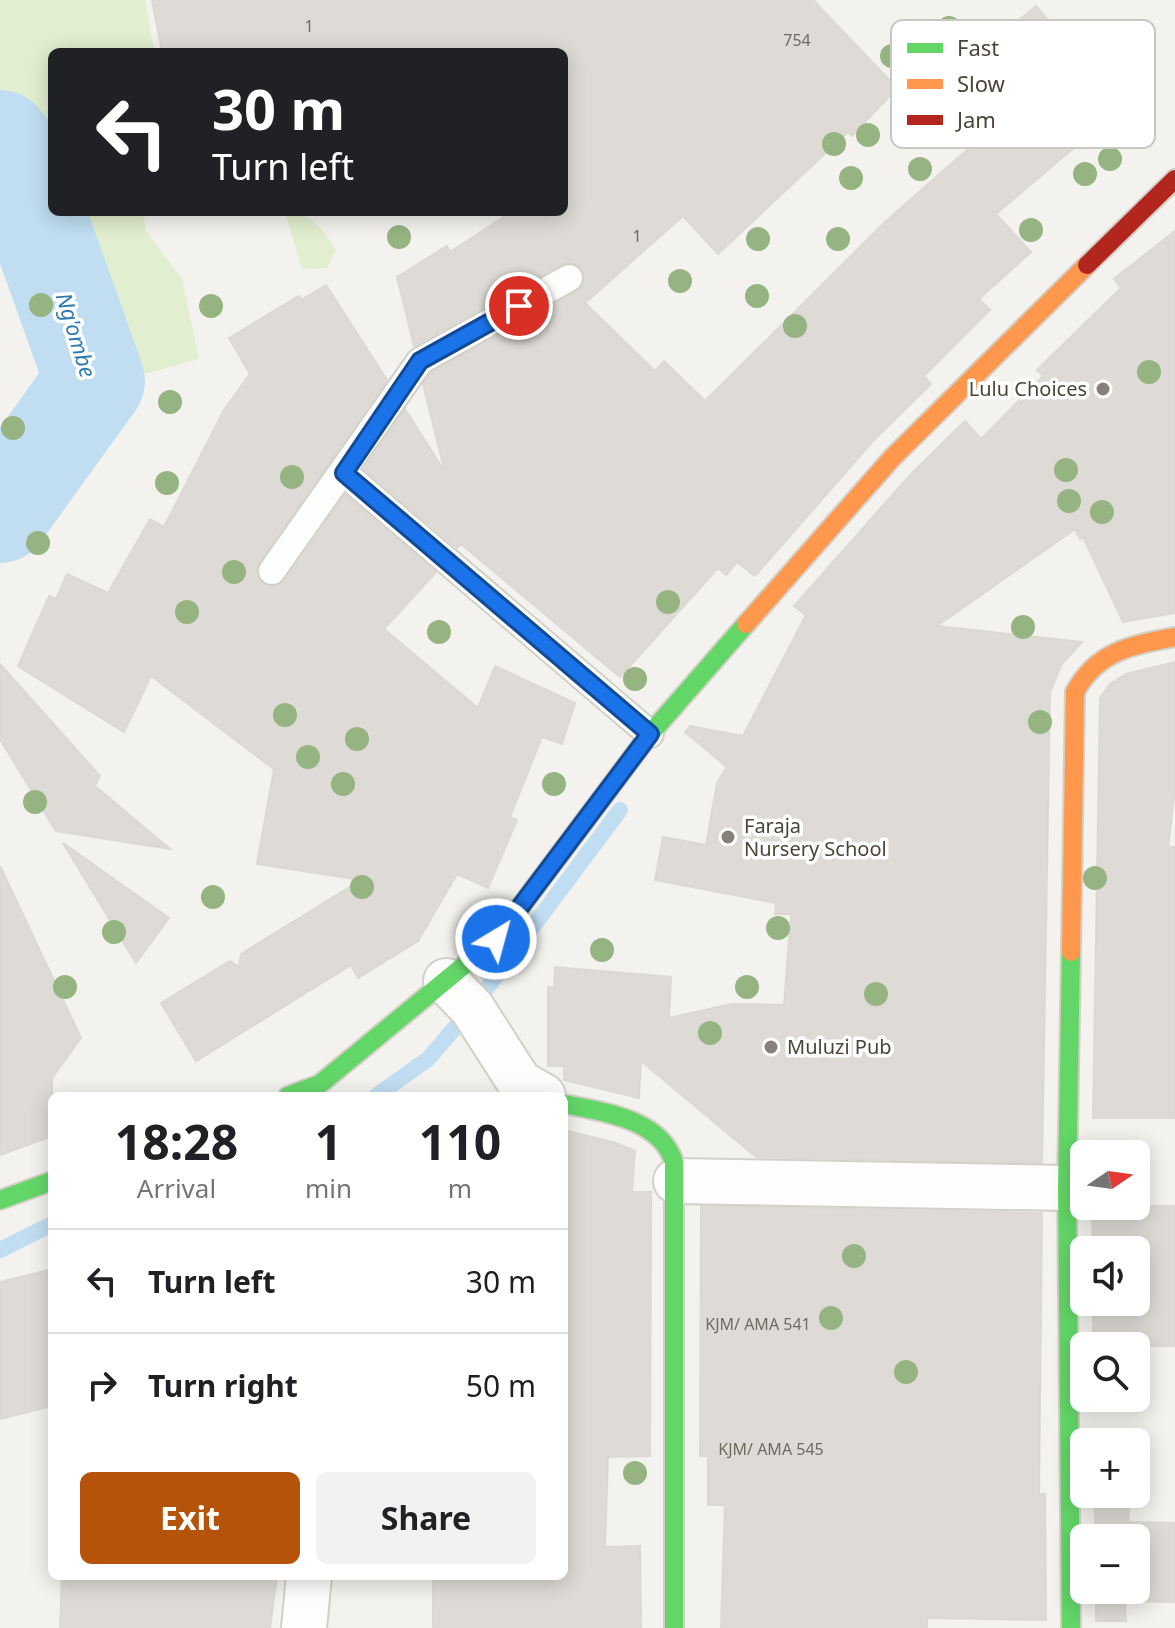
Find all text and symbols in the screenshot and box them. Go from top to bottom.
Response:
house number: 1 [304,15,314,37]
legend [891,20,1155,148]
house number: 754 [783,29,811,51]
text: Fast [957,32,999,62]
text: Slow [957,68,1006,98]
text: 30 m [212,70,345,146]
icon: left [80,80,184,184]
text: Jam [955,104,996,134]
text: Turn left [212,142,354,191]
house number: 1 [632,225,642,247]
pin [485,272,553,340]
icon: arrive [497,284,541,328]
water label: Ng'ombe [50,289,104,381]
place label: Lulu Choices [969,375,1087,402]
marker: Lulu Choices [1094,380,1112,398]
place label: Faraja Nursery School [744,812,887,862]
marker: Faraja Nursery School [719,828,737,846]
position arrow [454,897,538,981]
place label: Muluzi Pub [787,1033,892,1060]
marker: Muluzi Pub [762,1038,780,1056]
text: 18:28 [115,1109,238,1174]
text: 1 [315,1109,342,1174]
text: 110 [419,1109,501,1174]
north arrow [1070,1140,1150,1220]
map controls [1070,1140,1150,1604]
text: Arrival [137,1170,216,1206]
text: min [305,1170,352,1206]
text: m [448,1170,472,1206]
button: sound [1070,1236,1150,1316]
icon: left [80,1259,124,1303]
text: Turn left [148,1261,276,1302]
text: 30 m [466,1261,536,1302]
house number: KJM/ AMA 541 [705,1313,811,1335]
button: search [1070,1332,1150,1412]
icon: right [80,1363,124,1407]
text: Turn right [148,1365,298,1406]
text: 50 m [466,1365,536,1406]
button: + [1070,1428,1150,1508]
house number: KJM/ AMA 545 [718,1438,824,1460]
button: Exit [80,1472,300,1564]
button: Share [316,1472,536,1564]
button: − [1070,1524,1150,1604]

